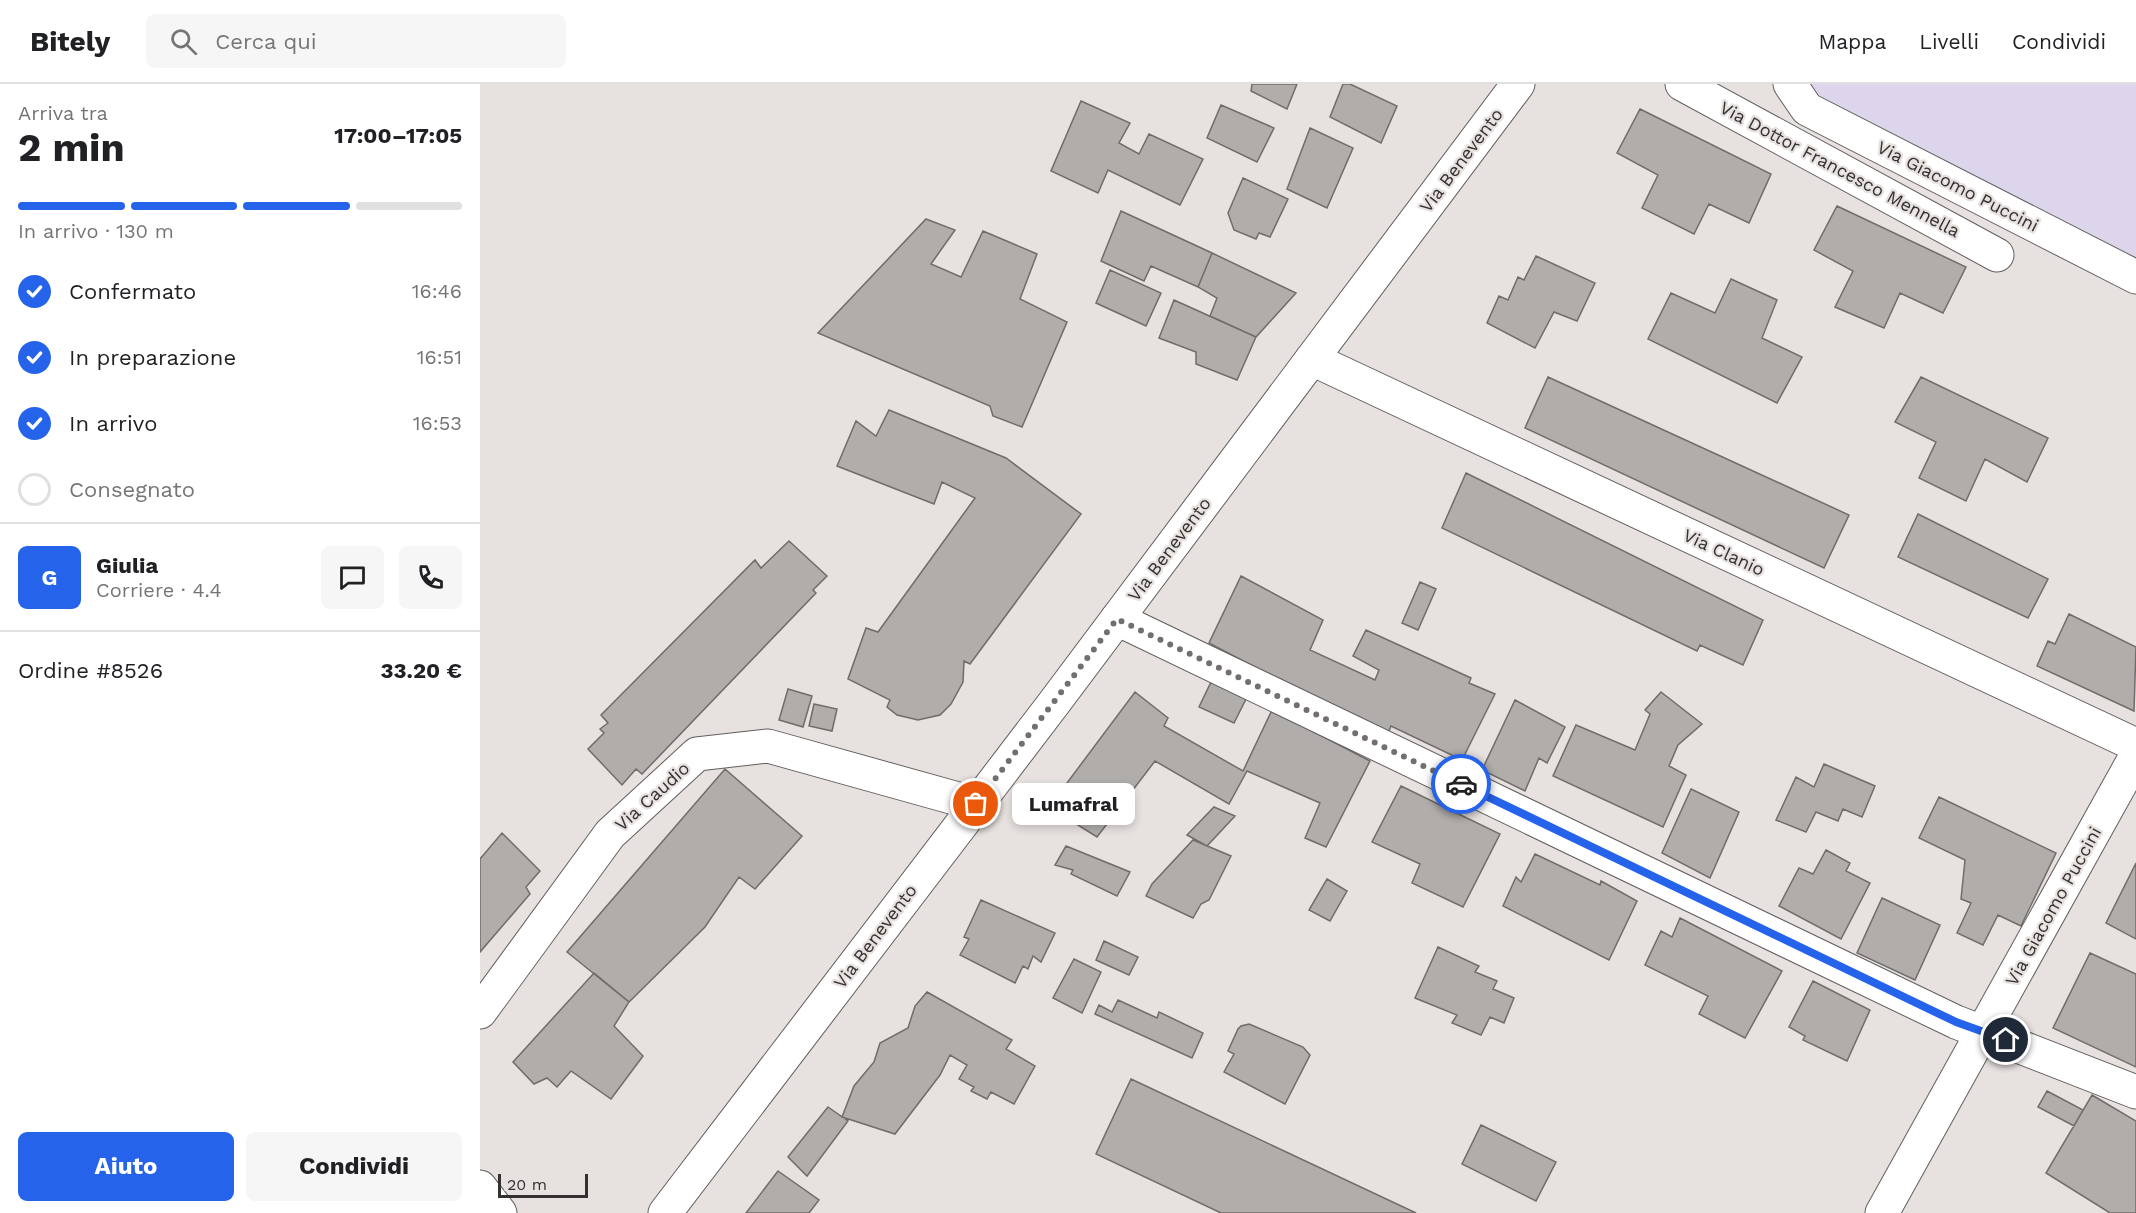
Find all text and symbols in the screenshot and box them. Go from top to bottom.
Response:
search box [146,14,566,68]
text: Bitely [30,25,110,58]
icon: search [167,25,200,58]
text: Cerca qui [215,29,317,54]
text: Mappa [1818,29,1886,54]
text: Livelli [1919,29,1979,54]
text: Condividi [2012,29,2106,54]
street label: Via Dottor Francesco Mennella [1716,97,1964,241]
text: Arriva tra [18,101,108,125]
street label: Via Benevento [1415,104,1507,216]
text: 17:00–17:05 [334,123,462,148]
text: 2 min [18,125,125,170]
street label: Via Giacomo Puccini [1874,136,2042,236]
text: In arrivo · 130 m [18,219,174,243]
icon: check [18,275,51,308]
text: Confermato [69,279,196,304]
text: 16:46 [412,279,462,303]
icon: check [18,341,51,374]
text: In preparazione [69,345,236,370]
text: 16:51 [417,345,462,369]
icon: check [18,407,51,440]
text: In arrivo [69,411,157,436]
text: 16:53 [413,411,462,435]
text: Consegnato [69,477,195,502]
street label: Via Benevento [1123,493,1215,605]
street label: Via Clanio [1680,524,1768,580]
button: chat [321,546,384,609]
button: phone [399,546,462,609]
text: Giulia [96,553,158,578]
text: G [42,565,57,590]
text: Corriere · 4.4 [96,578,222,602]
text: Ordine #8526 [18,658,163,683]
text: 33.20 € [381,658,462,683]
courier [1431,754,1491,814]
street label: Via Caudio [610,757,694,835]
icon: car [1445,768,1478,801]
pin [950,778,1001,829]
callout: Lumafral [1012,783,1135,825]
icon: bag [959,787,992,820]
text: Lumafral [1029,792,1118,816]
street label: Via Giacomo Puccini [2001,823,2105,989]
street label: Via Benevento [829,880,921,992]
pin [1980,1014,2031,1065]
icon: home [1989,1023,2022,1056]
button: Aiuto [18,1132,234,1201]
button: Condividi [246,1132,462,1201]
scale bar [498,1171,588,1198]
text: 20 m [507,1175,547,1194]

